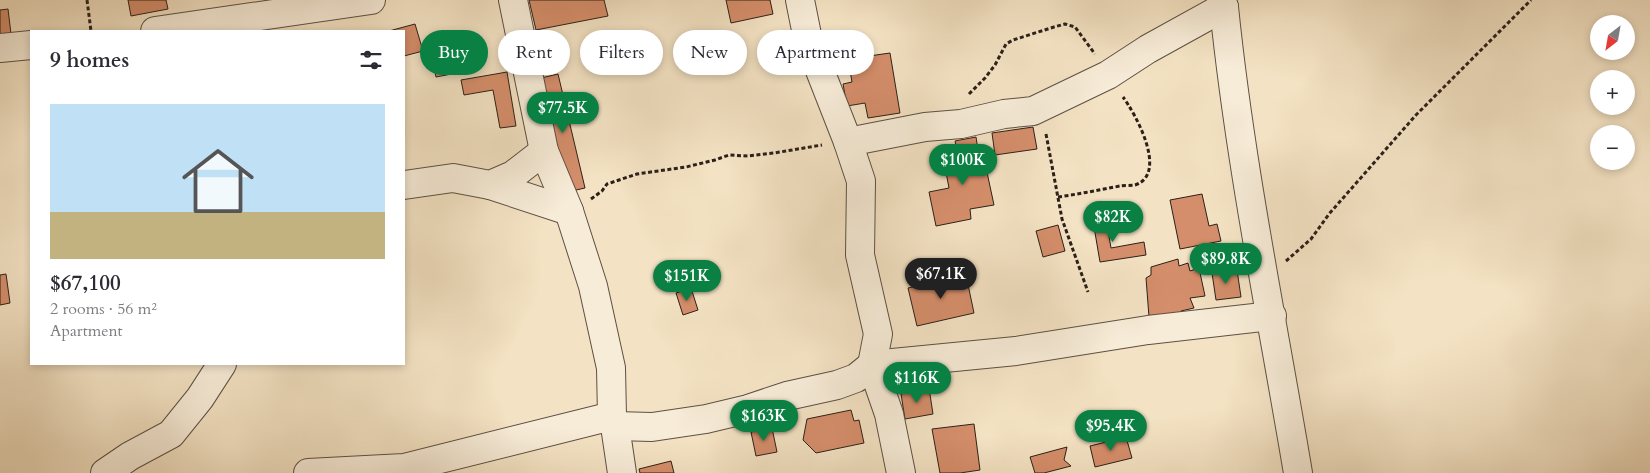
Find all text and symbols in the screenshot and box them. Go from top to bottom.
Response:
north arrow [1590,15,1635,60]
map controls [1590,15,1635,170]
chip: Buy [420,30,488,75]
chip: Rent [498,30,570,75]
chip: Filters [580,30,663,75]
chip: New [673,30,747,75]
chip: Apartment [757,30,874,75]
text: 9 homes [50,46,129,75]
icon: filters [357,46,385,74]
button: + [1590,70,1635,115]
pin: $77.5K [522,92,604,134]
text: $77.5K [538,97,588,119]
button: − [1590,125,1635,170]
icon: home [173,136,263,226]
pin: $100K [928,144,998,186]
text: $100K [940,149,986,171]
pin: $82K [1083,200,1143,243]
text: $82K [1094,206,1132,228]
pin: $89.8K [1185,242,1267,285]
text: $89.8K [1201,248,1251,270]
pin: $67.1K [900,258,982,300]
pin: $151K [652,260,722,302]
text: $67.1K [916,263,966,285]
text: $151K [664,265,710,287]
text: $67,100 [50,269,121,298]
text: 2 rooms · 56 m² [50,298,157,320]
text: Apartment [50,320,123,342]
pin: $116K [882,362,952,404]
text: $116K [894,367,940,389]
pin: $163K [729,400,799,442]
text: $163K [741,405,787,427]
pin: $95.4K [1070,410,1152,452]
text: $95.4K [1086,415,1136,437]

